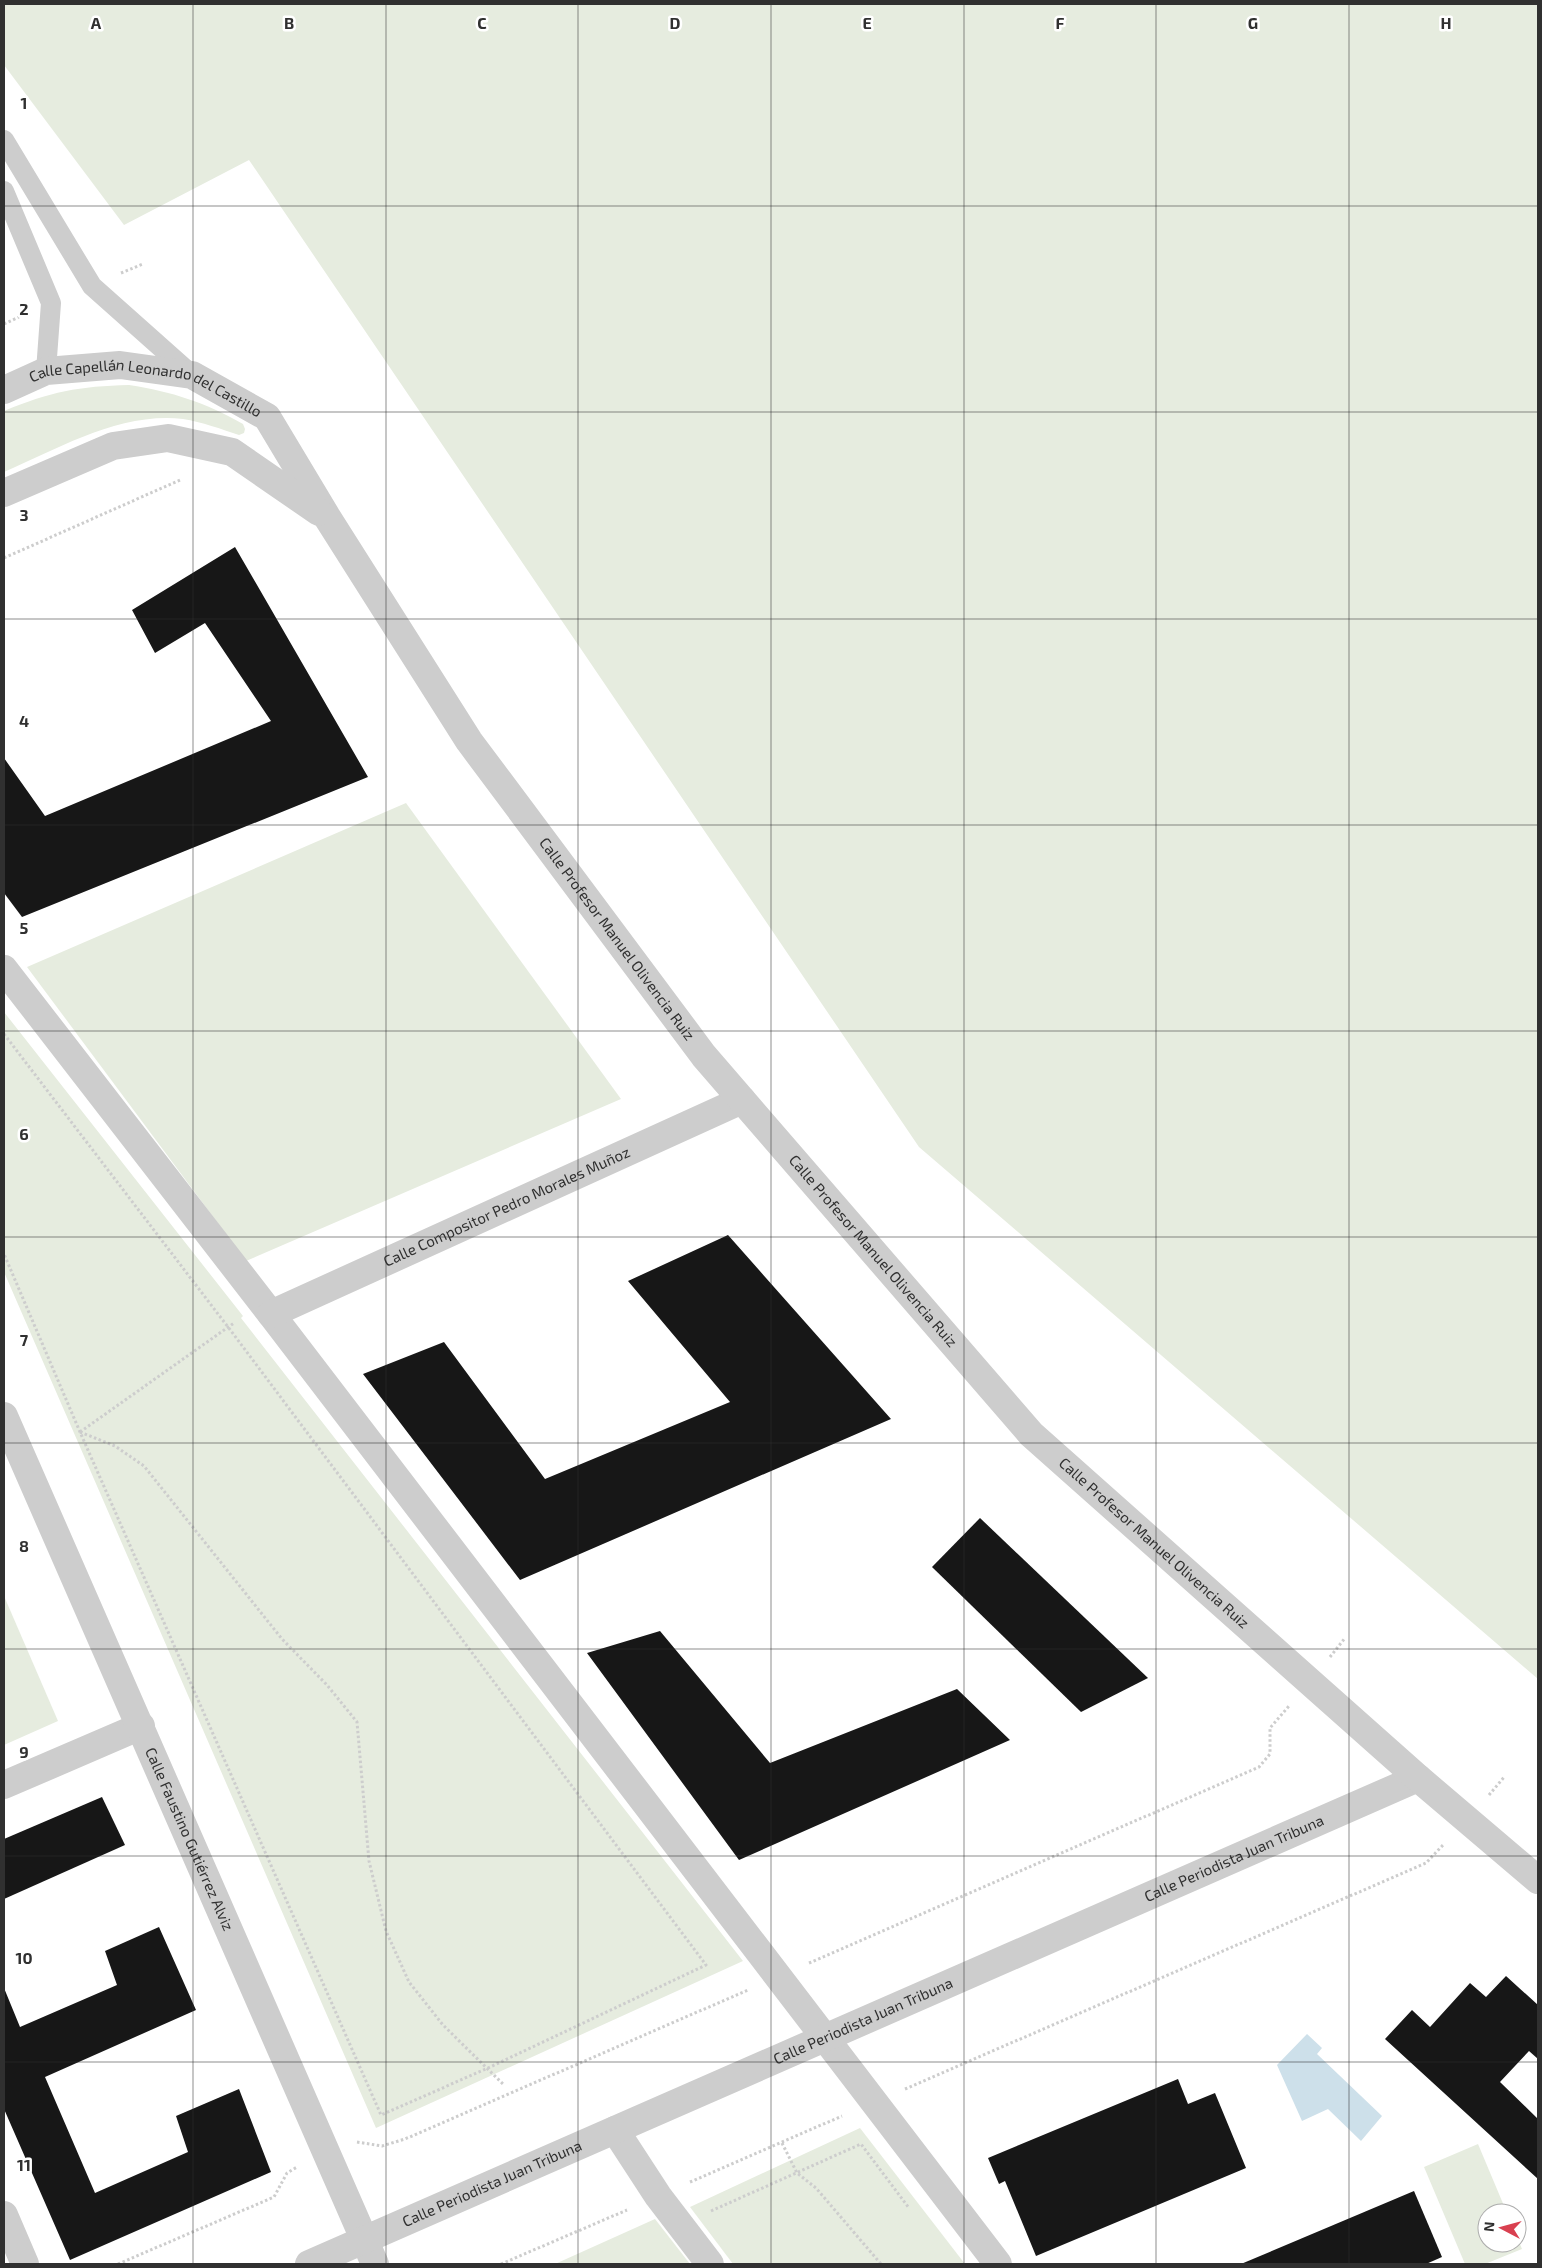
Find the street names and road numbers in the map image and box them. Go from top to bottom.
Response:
street label: Calle Capellán Leonardo del Castillo [26,355,265,420]
street label: Calle Profesor Manuel Olivencia Ruiz [536,834,699,1043]
street label: Calle Compositor Pedro Morales Muñoz [380,1142,632,1270]
street label: Calle Profesor Manuel Olivencia Ruiz [786,1151,962,1350]
street label: Calle Profesor Manuel Olivencia Ruiz [1056,1453,1253,1632]
street label: Calle Faustino Gutiérrez Alviz [142,1744,238,1933]
street label: Calle Periodista Juan Tribuna [1141,1810,1326,1905]
street label: Calle Periodista Juan Tribuna [770,1973,955,2067]
street label: Calle Periodista Juan Tribuna [399,2136,584,2230]

